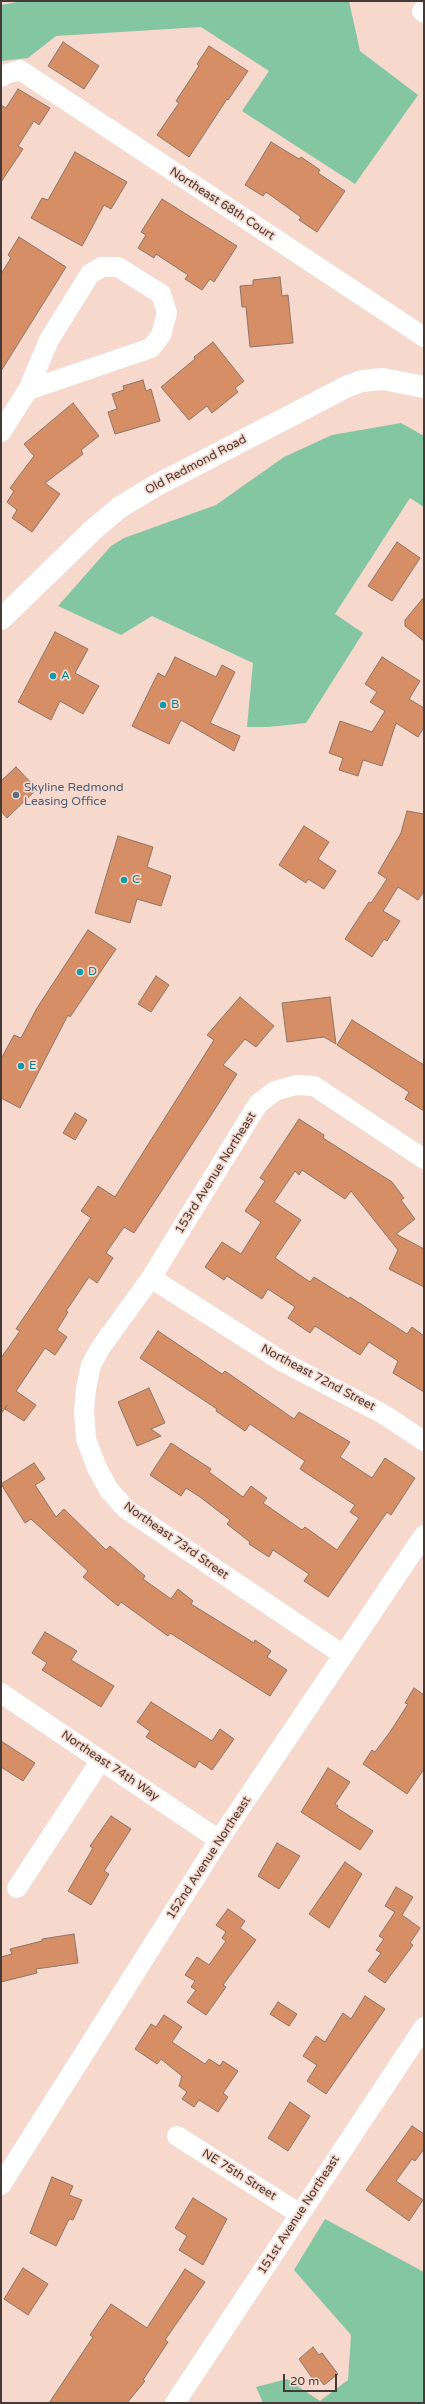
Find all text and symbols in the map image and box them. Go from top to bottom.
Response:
street label: Northeast 68th Court [167,165,277,243]
street label: Old Redmond Road [143,432,249,498]
place label: A [61,669,70,683]
marker: A [48,671,58,681]
place label: B [171,698,179,712]
marker: B [158,700,168,710]
place label: Skyline Redmond Leasing Office [24,781,124,809]
marker: Skyline Redmond Leasing Office [11,790,21,800]
place label: C [132,873,140,887]
marker: C [119,875,129,885]
place label: D [88,965,97,979]
marker: D [75,967,85,977]
place label: E [29,1059,37,1073]
marker: E [16,1061,26,1071]
street label: 153rd Avenue Northeast [173,1109,259,1237]
street label: Northeast 72nd Street [258,1342,378,1414]
street label: Northeast 73rd Street [121,1499,231,1583]
street label: Northeast 74th Way [58,1728,162,1804]
street label: 152nd Avenue Northeast [164,1794,254,1922]
street label: NE 75th Street [199,2146,279,2204]
street label: 151st Avenue Northeast [255,2153,343,2277]
scale bar [285,2366,339,2392]
text: 20 m [290,2374,319,2388]

